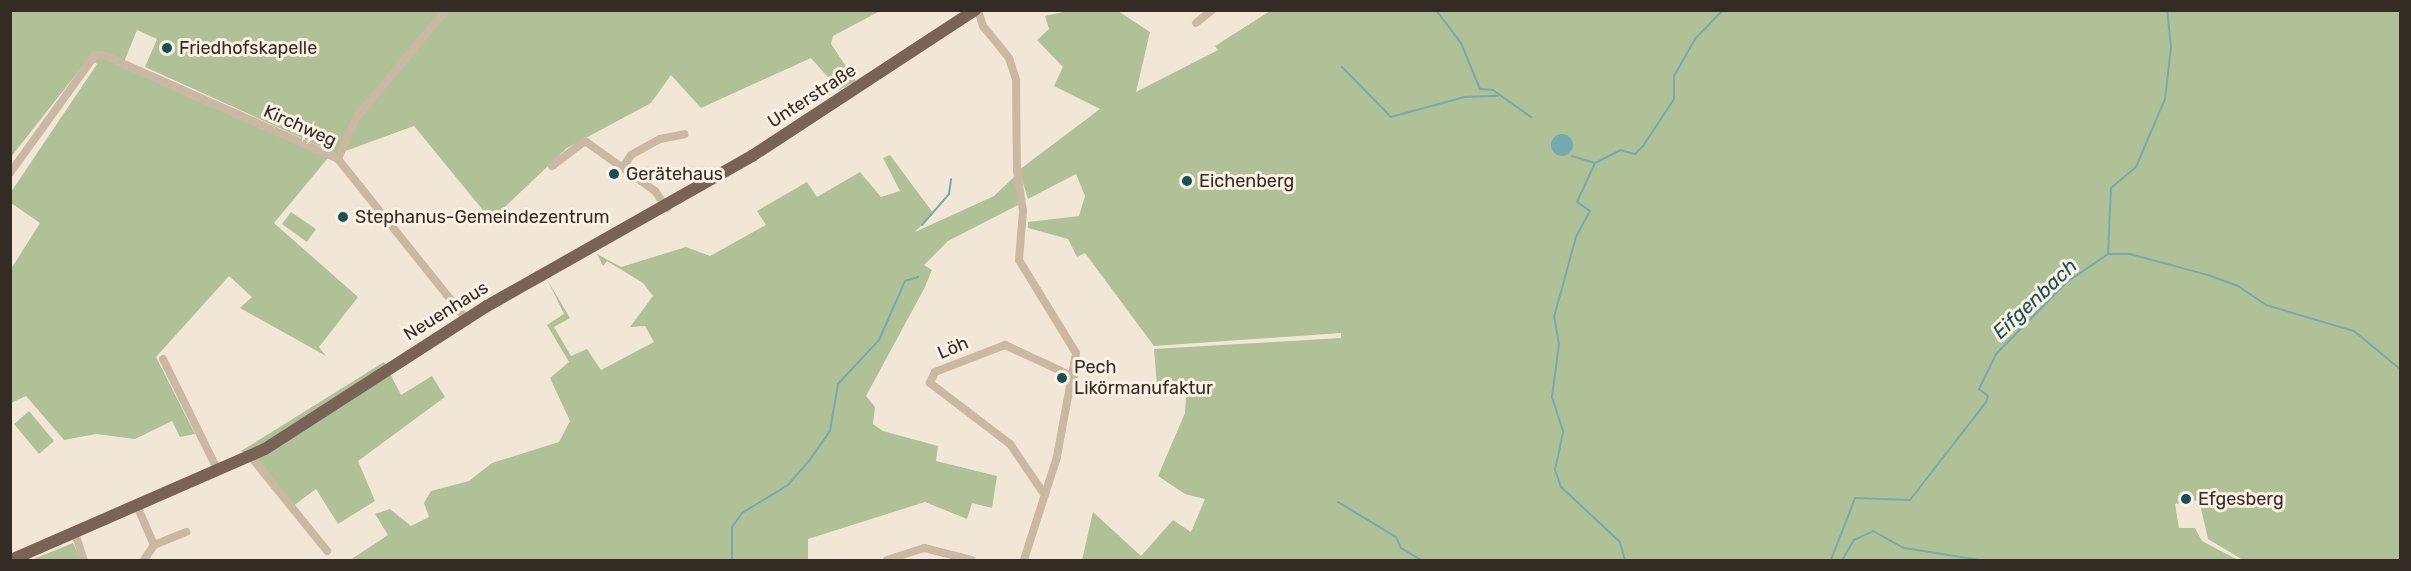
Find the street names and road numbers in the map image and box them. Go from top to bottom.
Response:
street label: Unterstraße [764,59,860,133]
street label: Kirchweg [260,100,340,152]
street label: Neuenhaus [400,277,492,345]
street label: Löh [934,332,972,364]

